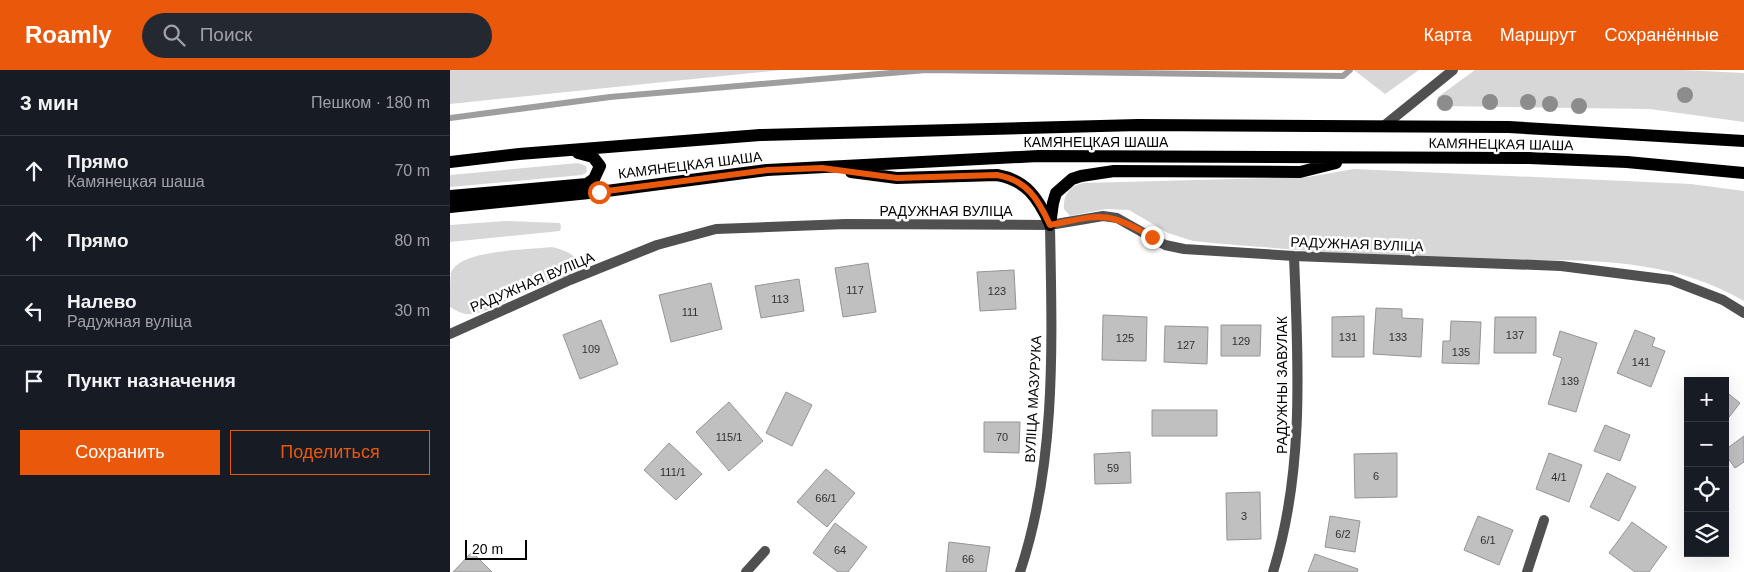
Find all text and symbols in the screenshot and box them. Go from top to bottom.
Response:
search box [142,13,492,58]
text: Roamly [25,21,112,48]
icon: search [160,21,188,49]
text: Поиск [200,24,252,45]
text: Карта [1424,25,1472,45]
text: Маршрут [1500,25,1576,45]
text: Сохранённые [1604,25,1719,45]
text: 3 мин [20,91,79,114]
text: Пешком · 180 m [311,94,430,111]
street label: КАМЯНЕЦКАЯ ШАША [1024,134,1169,150]
street label: КАМЯНЕЦКАЯ ШАША [1428,135,1574,153]
street label: КАМЯНЕЦКАЯ ШАША [617,148,764,182]
text: Прямо [67,151,129,172]
icon: ahead [20,157,48,185]
text: 70 m [394,162,430,179]
text: Камянецкая шаша [67,173,205,190]
route start [588,181,611,204]
street label: РАДУЖНАЯ ВУЛІЦА [879,203,1013,219]
route end [1141,226,1164,249]
icon: ahead [20,227,48,255]
text: Прямо [67,230,129,251]
text: 80 m [394,232,430,249]
street label: РАДУЖНАЯ ВУЛІЦА [1290,234,1424,254]
street label: РАДУЖНАЯ ВУЛІЦА [468,248,597,315]
house number: 117 [846,284,864,296]
house number: 123 [988,285,1006,297]
text: Налево [67,291,137,312]
house number: 113 [771,293,789,305]
icon: left [20,297,48,325]
text: 30 m [394,302,430,319]
house number: 111 [682,306,698,318]
text: Радужная вуліца [67,313,192,330]
street label: РАДУЖНЫ ЗАВУЛАК [1274,315,1290,454]
house number: 137 [1506,329,1524,341]
house number: 131 [1339,331,1357,343]
house number: 133 [1389,331,1407,343]
house number: 125 [1116,332,1134,344]
street label: ВУЛІЦА МАЗУРУКА [1022,334,1044,463]
house number: 129 [1232,335,1250,347]
house number: 127 [1177,339,1195,351]
house number: 109 [582,343,600,355]
house number: 135 [1452,346,1470,358]
house number: 141 [1632,356,1650,368]
icon: arrive [20,367,48,395]
text: Пункт назначения [67,370,236,391]
house number: 139 [1561,375,1579,387]
map controls [1684,377,1729,557]
button: + [1684,377,1729,422]
button: − [1684,422,1729,467]
button: Сохранить [20,430,220,475]
button: Поделиться [230,430,430,475]
house number: 115/1 [716,431,742,443]
house number: 70 [996,431,1008,443]
house number: 59 [1107,462,1119,474]
house number: 111/1 [660,466,686,478]
button: locate [1684,467,1729,512]
house number: 6 [1373,470,1379,482]
house number: 4/1 [1551,471,1567,483]
house number: 66/1 [815,492,837,504]
house number: 3 [1241,510,1247,522]
button: layers [1684,512,1729,557]
house number: 6/2 [1335,528,1351,540]
house number: 6/1 [1480,534,1496,546]
scale bar [465,537,528,560]
text: 20 m [472,541,503,557]
house number: 64 [834,544,846,556]
house number: 66 [962,553,974,565]

